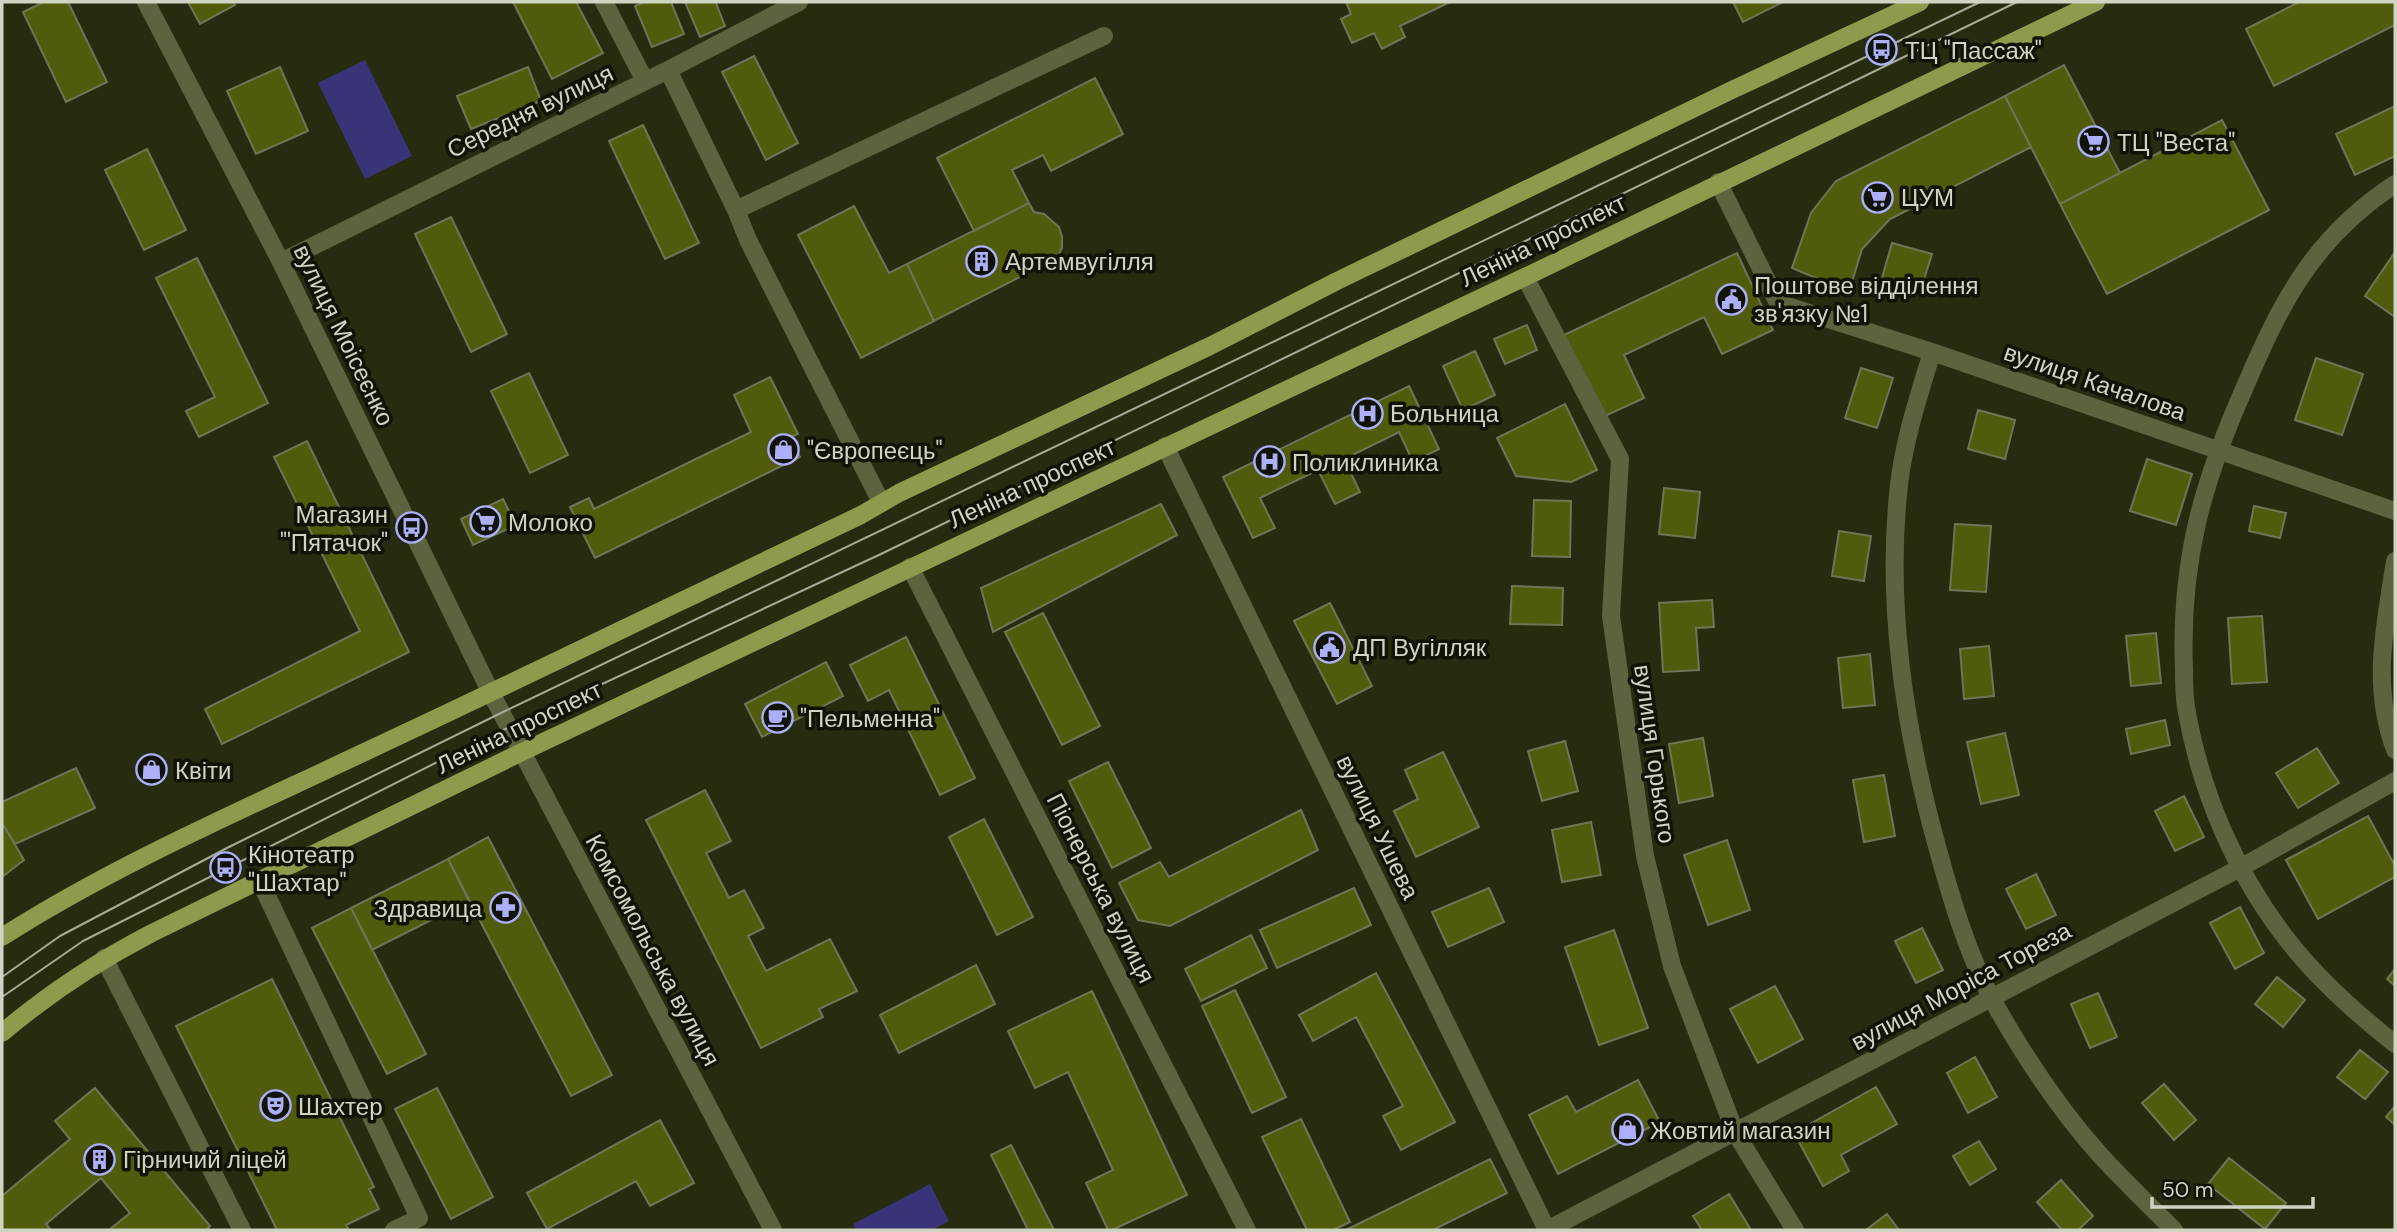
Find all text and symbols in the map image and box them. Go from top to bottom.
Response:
bus stop icon: ТЦ "Пассаж" [1865,33,1899,67]
place label: ТЦ "Пассаж" [1905,35,2042,66]
street label: Середня вулиця [442,57,618,165]
supermarket icon: ТЦ "Веста" [2077,125,2111,159]
place label: ТЦ "Веста" [2117,127,2235,158]
supermarket icon: ЦУМ [1861,180,1895,214]
place label: ЦУМ [1901,182,1954,213]
street label: Леніна проспект [1455,187,1631,293]
street label: вулиця Моісеєнко [287,239,401,431]
building icon: Артемвугілля [965,244,999,278]
place label: Артемвугілля [1005,246,1154,277]
place label: Поштове відділення зв'язку №1 [1754,270,1978,329]
public building icon: Поштове відділення зв'язку №1 [1714,282,1748,316]
street label: вулиця Качалова [2000,336,2191,428]
hospital icon: Больница [1350,396,1384,430]
place label: Больница [1390,398,1499,429]
street label: Леніна проспект [944,431,1120,535]
shop icon: "Європеєць" [767,433,801,467]
place label: "Європеєць" [807,435,943,466]
hospital icon: Поликлиника [1252,445,1286,479]
place label: Поликлиника [1292,447,1439,478]
place label: Магазин "'Пятачок" [280,499,388,558]
supermarket icon: Молоко [468,505,502,539]
place label: Молоко [508,507,593,538]
bus stop icon: Магазин "'Пятачок" [394,511,428,545]
public building icon: ДП Вугілляк [1313,630,1347,664]
place label: ДП Вугілляк [1353,632,1487,663]
street label: вулиця Горького [1627,662,1683,846]
street label: Леніна проспект [431,674,607,780]
cafe icon: "Пельменна" [760,701,794,735]
place label: "Пельменна" [800,703,940,734]
street label: вулиця Ушева [1330,750,1427,905]
shop icon: Квіти [135,753,169,787]
place label: Квіти [175,755,231,786]
street label: Піонерська вулиця [1040,788,1162,988]
street label: Комсомольська вулиця [579,829,727,1071]
place label: Кінотеатр "Шахтар" [248,839,355,898]
bus stop icon: Кінотеатр "Шахтар" [208,851,242,885]
pharmacy icon: Здравица [488,891,522,925]
place label: Здравица [374,893,483,924]
street label: вулиця Моріса Тореза [1846,915,2077,1057]
theatre icon: Шахтер [258,1089,292,1123]
place label: Шахтер [298,1091,383,1122]
shop icon: Жовтий магазин [1610,1113,1644,1147]
place label: Жовтий магазин [1650,1115,1830,1146]
building icon: Гірничий ліцей [83,1142,117,1176]
place label: Гірничий ліцей [123,1144,287,1175]
scale bar [2152,1166,2313,1210]
text: 50 m [2162,1176,2213,1204]

